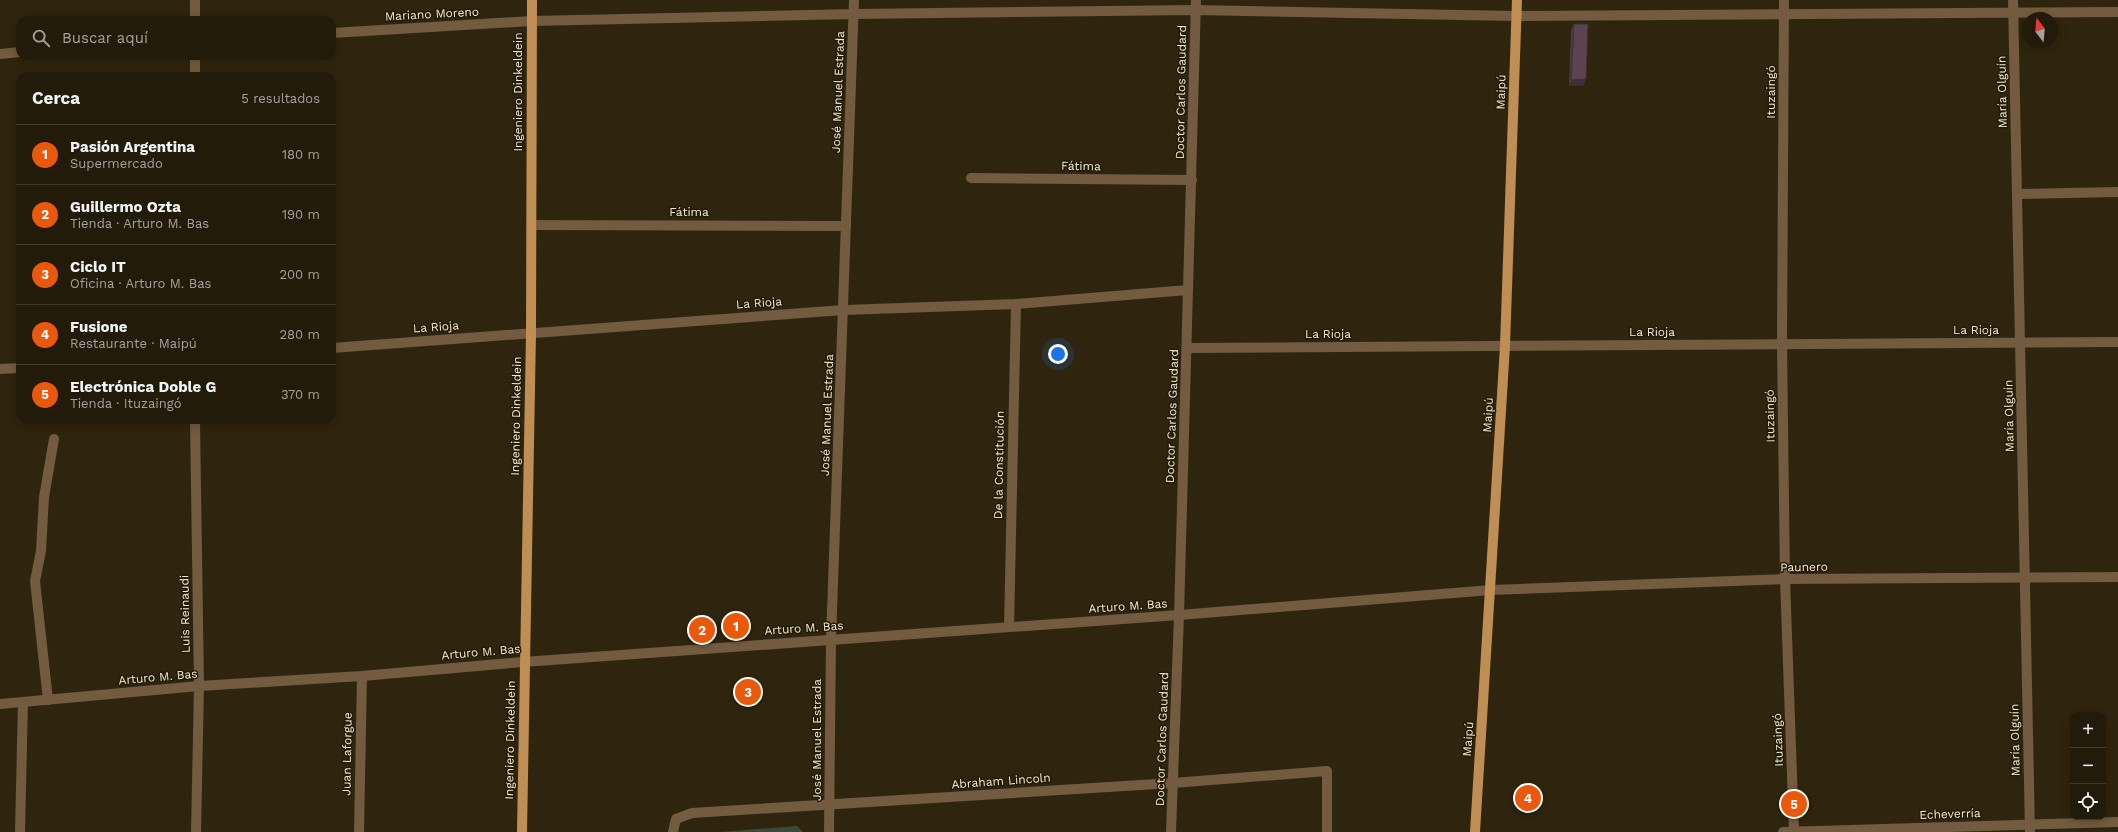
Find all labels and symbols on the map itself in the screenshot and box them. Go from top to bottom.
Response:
street label: Mariano Moreno [385,5,479,23]
north arrow [2022,12,2058,48]
street label: Doctor Carlos Gaudard [1173,25,1189,159]
street label: José Manuel Estrada [829,31,847,153]
street label: Ingeniero Dinkeldein [511,32,525,152]
street label: María Olguín [1994,56,2010,128]
street label: Ituzaingó [1764,65,1778,119]
street label: Maipú [1493,74,1509,110]
street label: Fátima [1061,159,1101,173]
street label: Fátima [669,205,709,219]
street label: La Rioja [736,294,783,312]
street label: La Rioja [413,318,460,336]
street label: La Rioja [1953,323,1999,337]
street label: La Rioja [1629,325,1675,339]
street label: La Rioja [1305,327,1351,341]
your location [1048,344,1068,364]
street label: Doctor Carlos Gaudard [1163,349,1181,483]
street label: José Manuel Estrada [818,354,836,476]
street label: Ingeniero Dinkeldein [508,356,524,476]
street label: María Olguín [2001,380,2017,452]
street label: Ituzaingó [1763,389,1777,443]
street label: Maipú [1480,397,1496,433]
street label: De la Constitución [991,411,1007,519]
street label: Paunero [1780,560,1828,574]
street label: Luis Reinaudi [177,575,193,653]
street label: Arturo M. Bas [1088,596,1168,616]
pin: 1 [723,611,749,641]
pin: 2 [689,615,715,645]
street label: Arturo M. Bas [764,618,844,638]
street label: Arturo M. Bas [441,642,521,662]
street label: Arturo M. Bas [118,667,198,687]
street label: Doctor Carlos Gaudard [1153,672,1171,806]
pin: 3 [735,677,761,707]
street label: José Manuel Estrada [810,679,824,801]
street label: Ingeniero Dinkeldein [502,680,518,800]
street label: María Olguín [2007,704,2023,776]
street label: Juan Laforgue [339,712,355,796]
street label: Ituzaingó [1770,713,1786,767]
street label: Maipú [1460,721,1476,757]
street label: Abraham Lincoln [951,771,1051,791]
pin: 4 [1515,783,1541,813]
pin: 5 [1781,789,1807,819]
street label: Echeverría [1919,806,1981,822]

